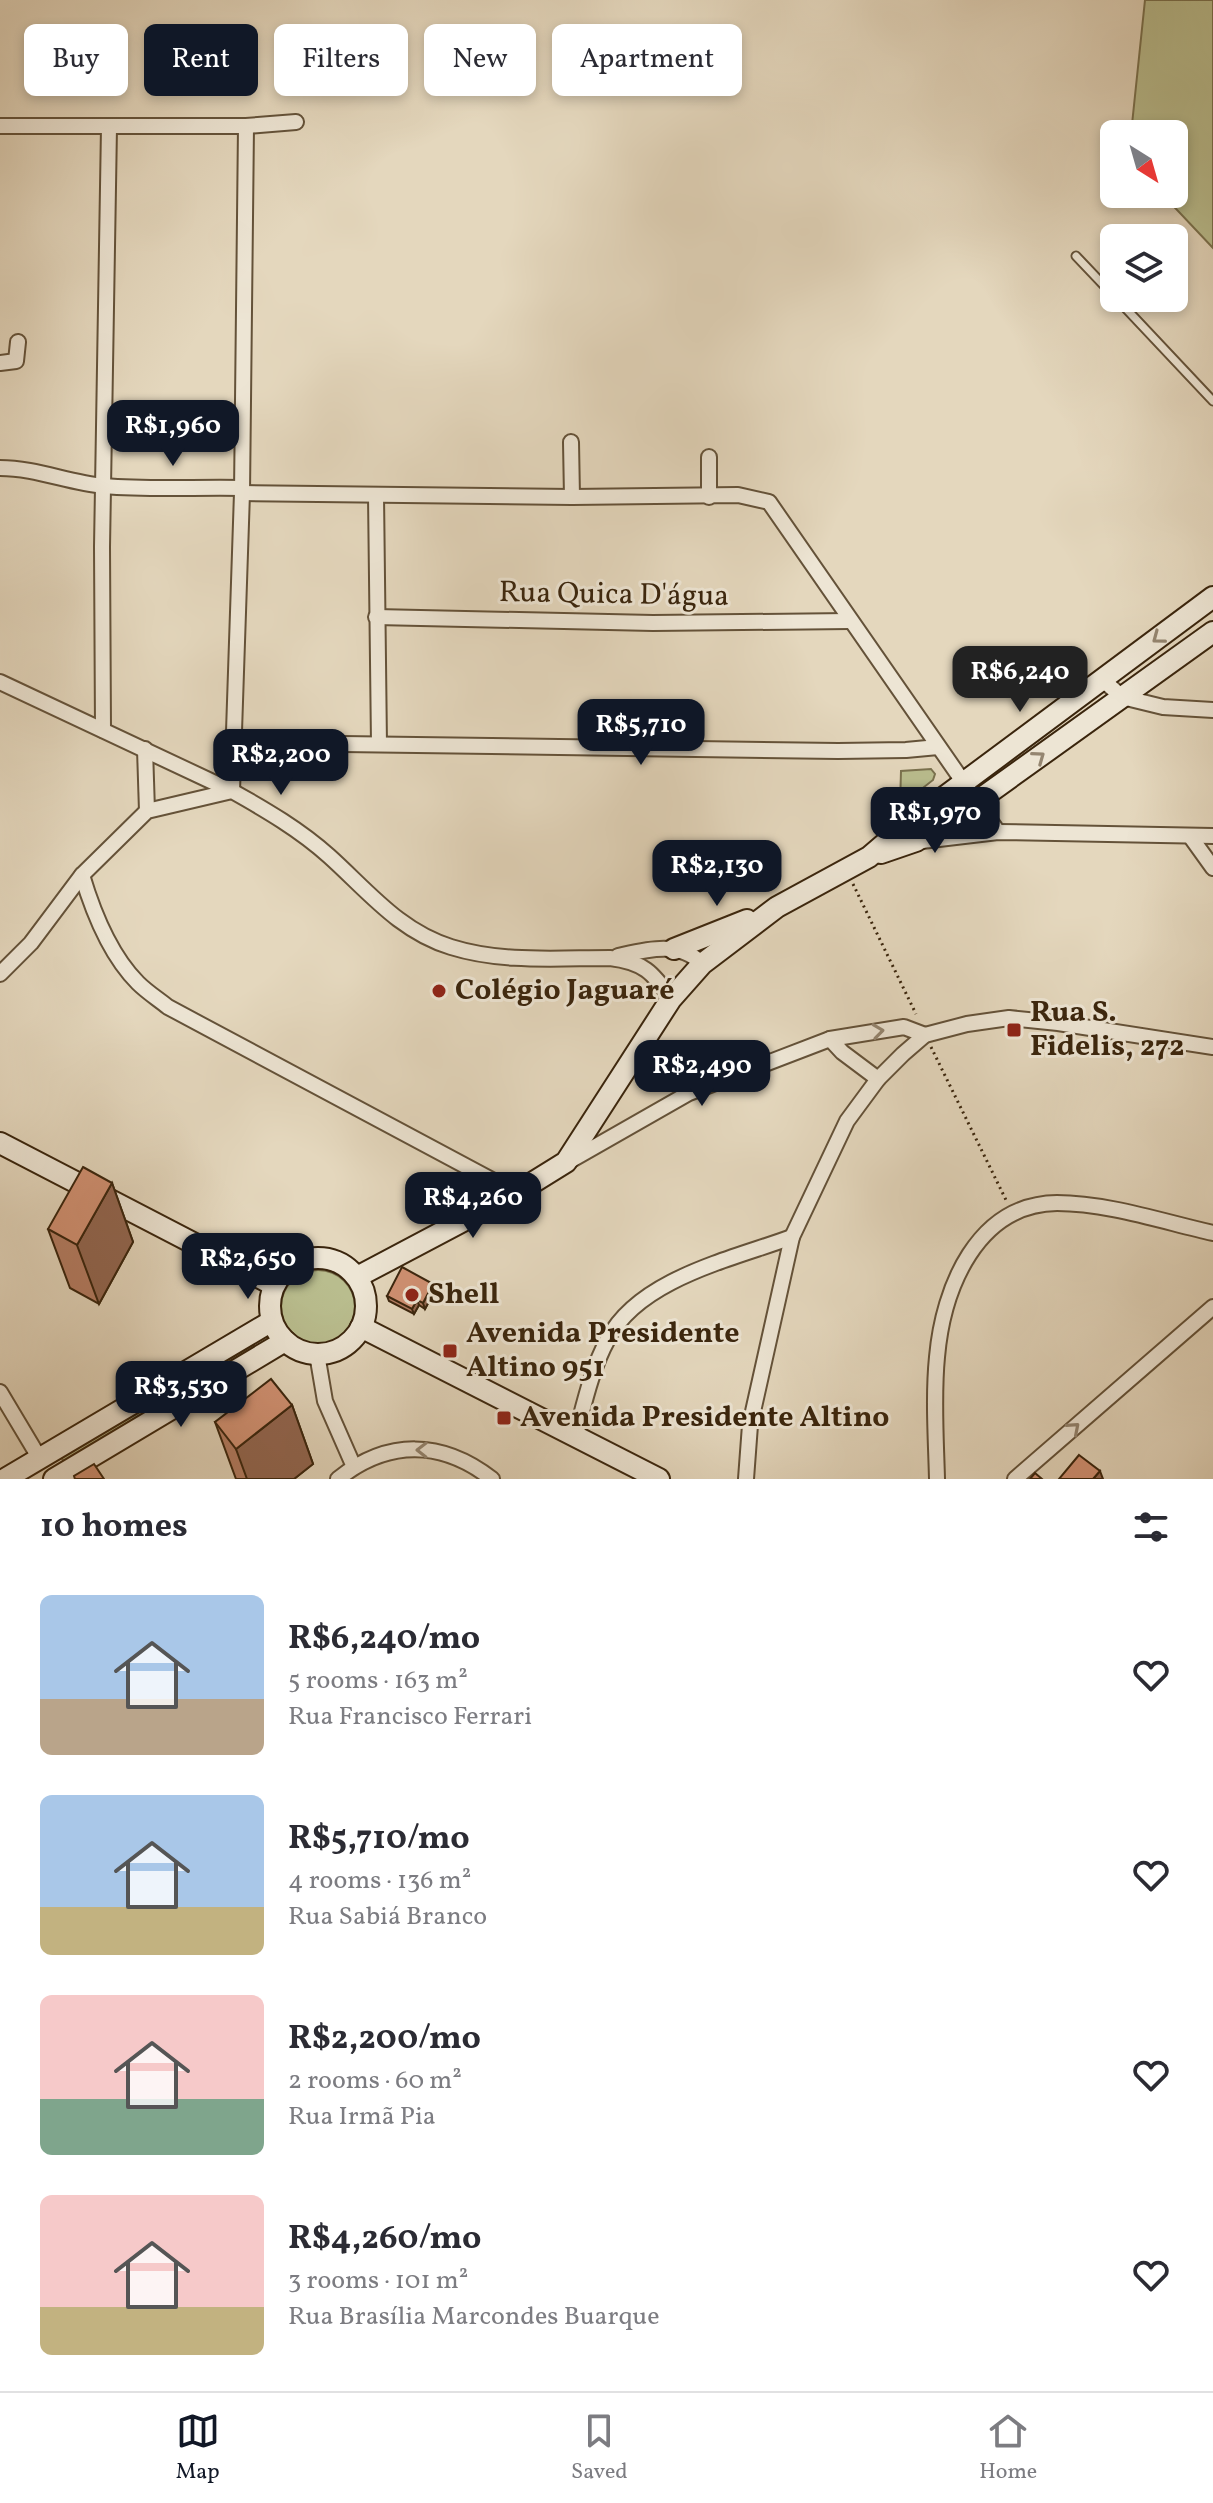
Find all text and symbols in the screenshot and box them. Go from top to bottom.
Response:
chip: Buy [24,24,128,96]
chip: Rent [144,24,258,96]
chip: Filters [274,24,408,96]
chip: New [424,24,536,96]
chip: Apartment [552,24,742,96]
north arrow [1100,120,1188,208]
map controls [1100,120,1188,312]
button: layers [1100,224,1188,312]
pin: R$1,960 [99,400,247,468]
text: R$1,960 [125,408,221,444]
street label: Rua Quica D'água [499,572,729,618]
one-way arrow [1152,629,1167,643]
pin: R$6,240 [946,646,1094,714]
text: R$6,240 [971,654,1069,690]
pin: R$5,710 [567,699,715,767]
text: R$5,710 [596,707,686,743]
pin: R$2,200 [207,729,355,797]
text: R$2,200 [231,737,331,773]
one-way arrow [1030,752,1045,767]
pin: R$1,970 [861,787,1009,855]
text: R$1,970 [889,795,981,831]
pin: R$2,130 [643,840,791,908]
text: R$2,130 [670,848,764,884]
place label: Colégio Jaguaré [455,970,675,1012]
marker: Colégio Jaguaré [430,982,448,1000]
place label: Rua S. Fidelis, 272 [1030,992,1185,1068]
marker: Rua S. Fidelis, 272 [1005,1021,1023,1039]
one-way arrow [872,1022,885,1039]
pin: R$2,490 [628,1040,776,1108]
text: R$2,490 [652,1048,752,1084]
pin: R$4,260 [399,1172,547,1240]
text: R$4,260 [423,1180,523,1216]
pin: R$2,650 [174,1233,322,1301]
text: R$2,650 [200,1241,296,1277]
place label: Shell [428,1274,500,1316]
marker: Shell [403,1286,421,1304]
place label: Avenida Presidente Altino 951 [466,1313,740,1389]
marker: Avenida Presidente Altino 951 [441,1342,459,1360]
pin: R$3,530 [107,1361,255,1429]
text: R$3,530 [134,1369,228,1405]
place label: Avenida Presidente Altino [520,1397,889,1439]
marker: Avenida Presidente Altino [495,1409,513,1427]
one-way arrow [1064,1423,1079,1437]
one-way arrow [415,1441,428,1459]
text: 10 homes [40,1504,188,1551]
icon: filters [1129,1505,1173,1549]
text: R$6,240/mo [288,1616,480,1663]
icon: home [104,1627,200,1723]
icon: heart [1129,1653,1173,1697]
text: 5 rooms · 163 m² [288,1663,468,1699]
text: Rua Francisco Ferrari [288,1699,532,1735]
text: R$5,710/mo [288,1816,470,1863]
icon: home [104,1827,200,1923]
icon: heart [1129,1853,1173,1897]
text: 4 rooms · 136 m² [288,1863,471,1899]
text: Rua Sabiá Branco [288,1899,487,1935]
text: R$2,200/mo [288,2016,481,2063]
icon: home [104,2027,200,2123]
icon: heart [1129,2053,1173,2097]
text: 2 rooms · 60 m² [288,2063,462,2099]
text: Rua Irmã Pia [288,2099,436,2135]
text: R$4,260/mo [288,2216,481,2263]
icon: home [104,2227,200,2323]
icon: heart [1129,2253,1173,2297]
text: 3 rooms · 101 m² [288,2263,468,2299]
text: Rua Brasília Marcondes Buarque [288,2299,660,2335]
tab: Map [176,2409,220,2488]
tab: Saved [571,2409,628,2488]
tab: Home [979,2409,1037,2488]

